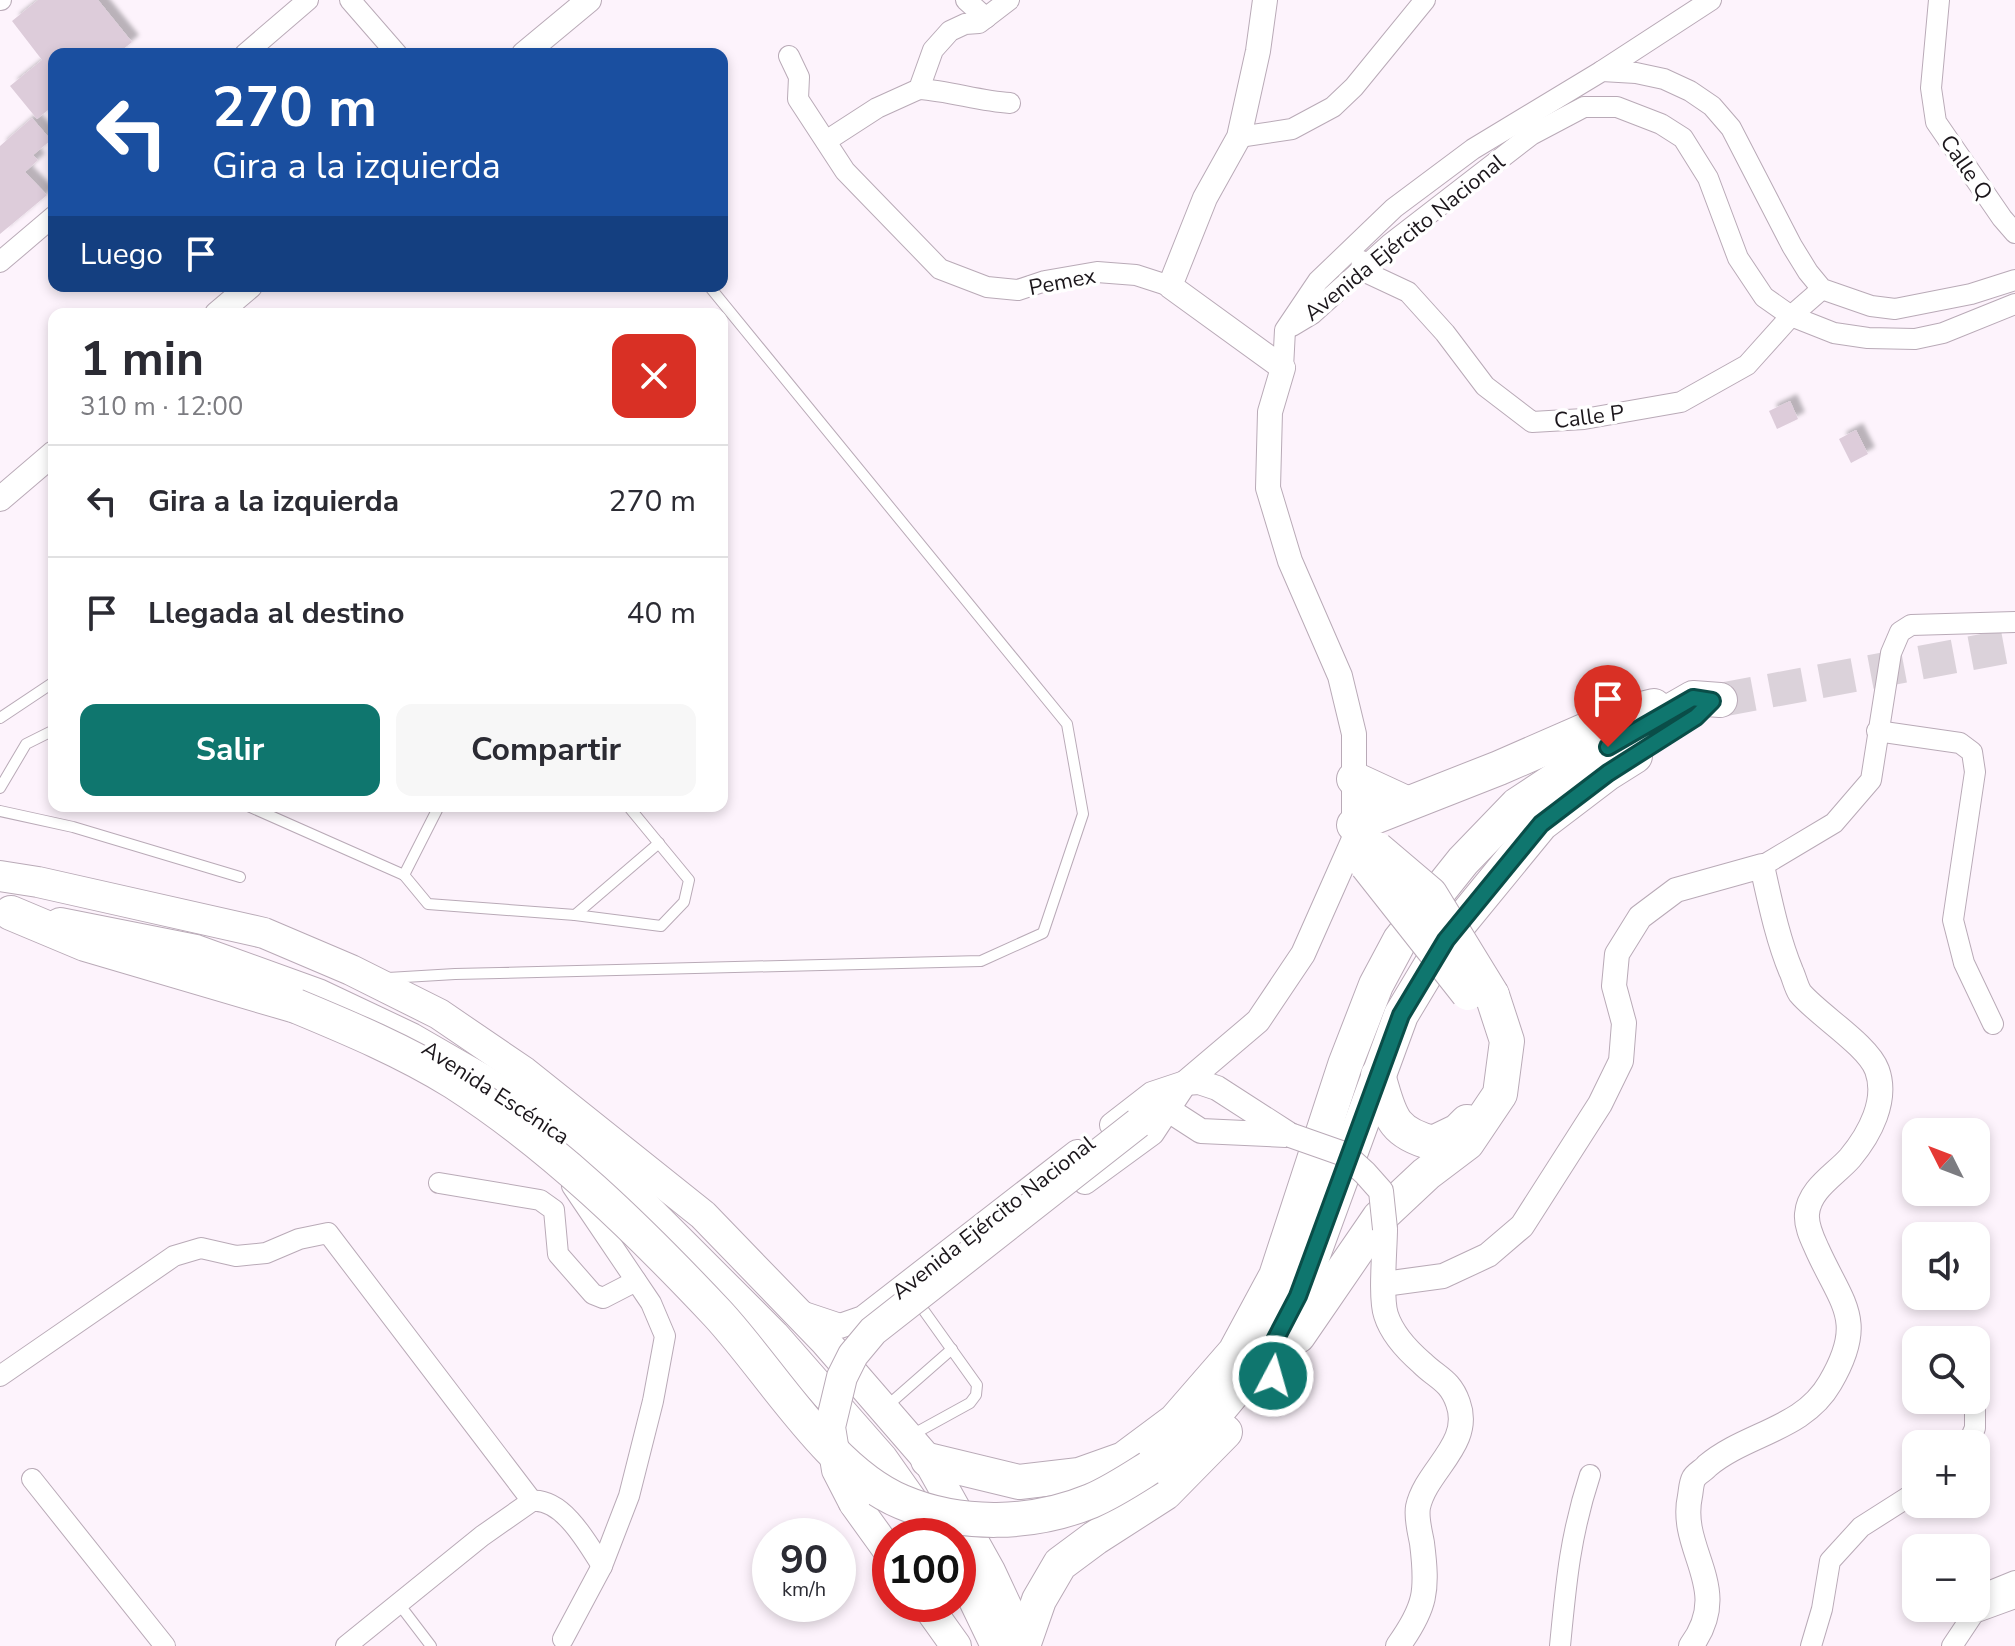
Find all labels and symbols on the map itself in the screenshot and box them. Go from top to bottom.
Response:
street label: Calle Q [1933,129,1999,206]
street label: Avenida Ejército Nacional [1298,147,1512,328]
street label: Pemex [1026,261,1098,303]
street label: Calle P [1552,398,1626,436]
pin [1574,665,1642,747]
street label: Avenida Escénica [416,1034,575,1152]
north arrow [1902,1118,1990,1206]
street label: Avenida Ejército Nacional [886,1129,1102,1307]
position arrow [1231,1334,1315,1418]
speed limit sign: 100 [872,1518,976,1622]

